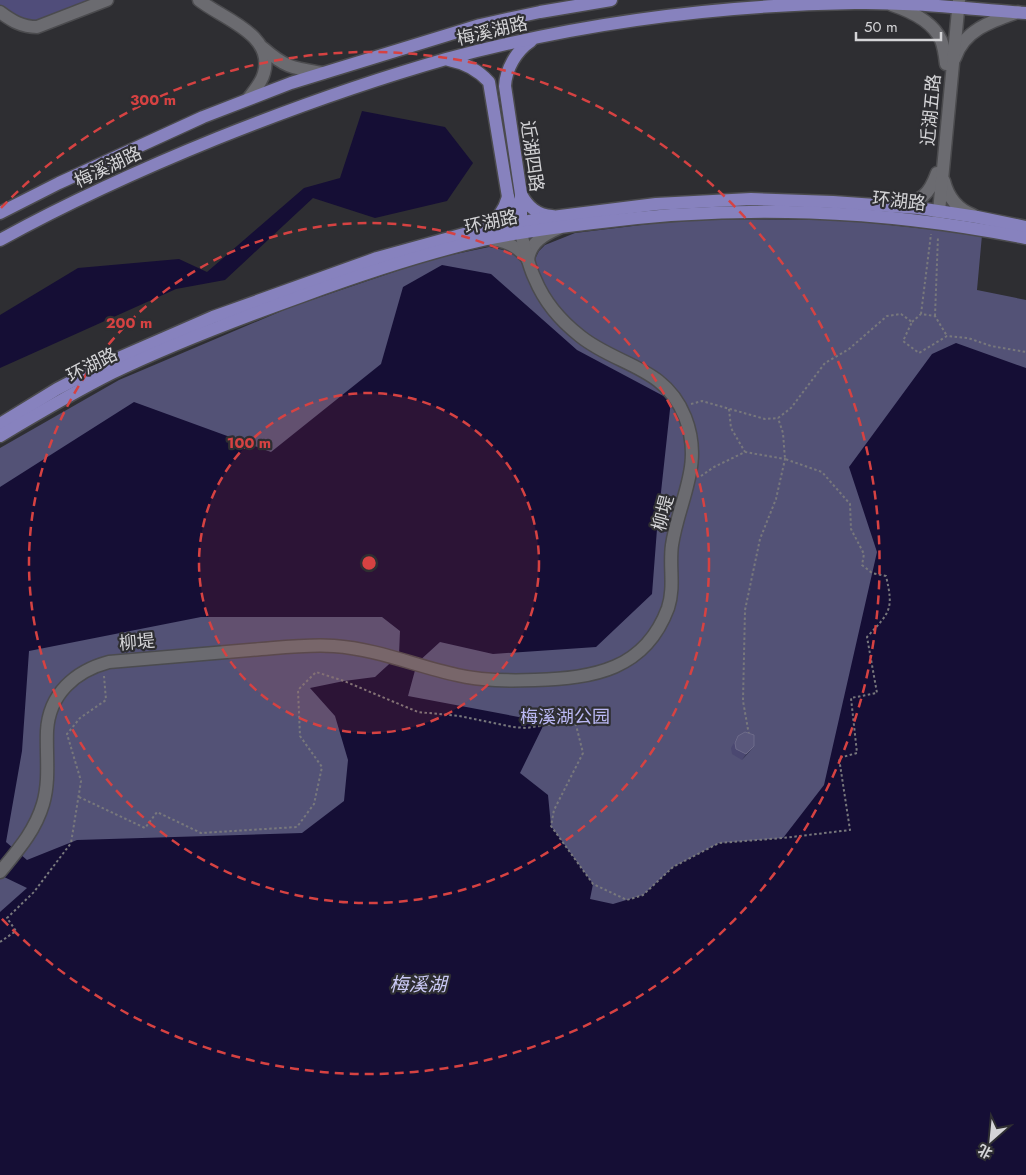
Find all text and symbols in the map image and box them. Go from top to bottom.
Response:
street label: 梅溪湖路 [454,10,530,52]
scale bar [856,10,941,42]
text: 50 m [864,16,898,38]
street label: 近湖五路 [915,73,947,147]
text: 300 m [130,89,176,111]
street label: 近湖四路 [514,119,550,193]
street label: 梅溪湖路 [70,140,146,194]
street label: 环湖路 [871,185,927,217]
street label: 环湖路 [462,204,520,240]
text: 200 m [106,312,152,334]
street label: 环湖路 [62,341,122,389]
text: 100 m [227,432,271,454]
street label: 柳堤 [646,492,680,534]
centre of rings [360,554,378,572]
street label: 柳堤 [118,627,156,657]
park label: 梅溪湖公园 [520,704,610,730]
water label: 梅溪湖 [389,971,449,998]
north arrow [966,1115,1016,1165]
text: 北 [974,1139,996,1164]

